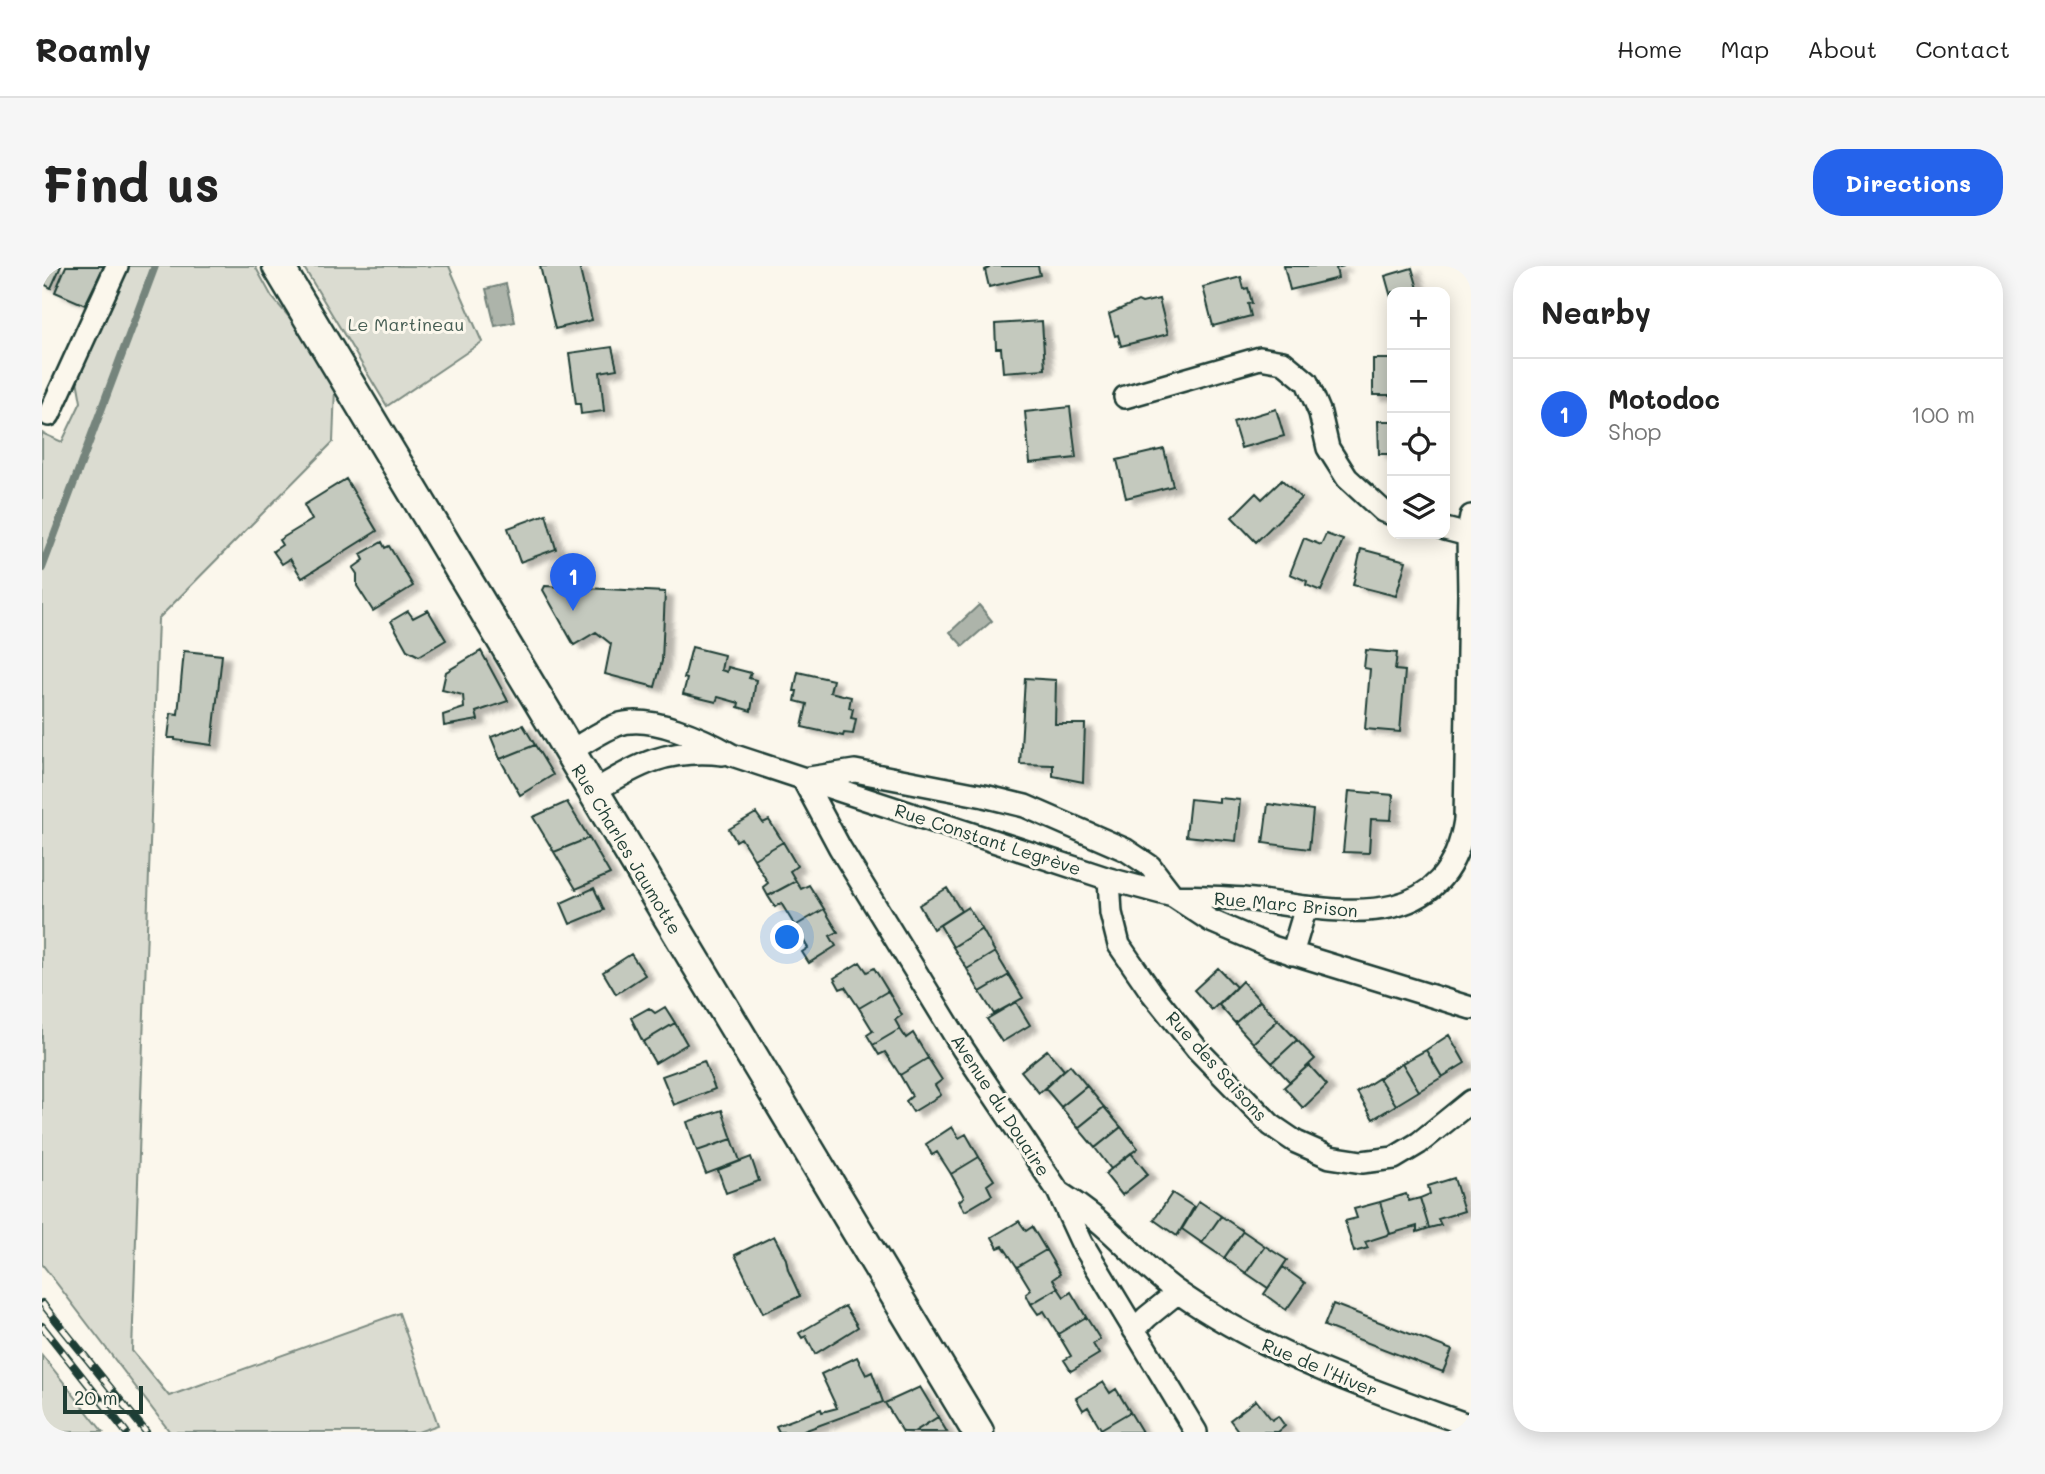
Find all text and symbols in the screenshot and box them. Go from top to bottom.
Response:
text: Roamly [35,27,151,70]
text: Home [1617,33,1682,64]
text: Map [1720,33,1769,64]
text: About [1807,33,1877,64]
text: Contact [1915,33,2010,64]
button: Directions [1813,149,2003,216]
text: Find us [42,151,220,214]
map controls [1387,287,1450,539]
button: + [1387,287,1450,350]
text: Nearby [1541,292,1651,332]
park label: Le Martineau [348,312,464,336]
button: − [1387,350,1450,413]
text: Motodoc [1608,382,1720,416]
text: 1 [1559,399,1569,429]
text: 100 m [1911,399,1975,429]
button: locate [1387,413,1450,476]
text: Shop [1608,416,1662,446]
button: layers [1387,476,1450,539]
pin: 1 [550,553,596,611]
street label: Rue Charles Jaumotte [567,759,687,939]
street label: Rue Constant Legrève [892,798,1084,880]
street label: Rue Marc Brison [1213,886,1359,922]
your location [770,920,804,954]
street label: Rue des Saisons [1161,1006,1273,1126]
street label: Avenue du Douaire [946,1029,1056,1181]
street label: Rue de l'Hiver [1259,1332,1381,1402]
scale bar [63,1383,144,1415]
text: 20 m [74,1385,118,1410]

